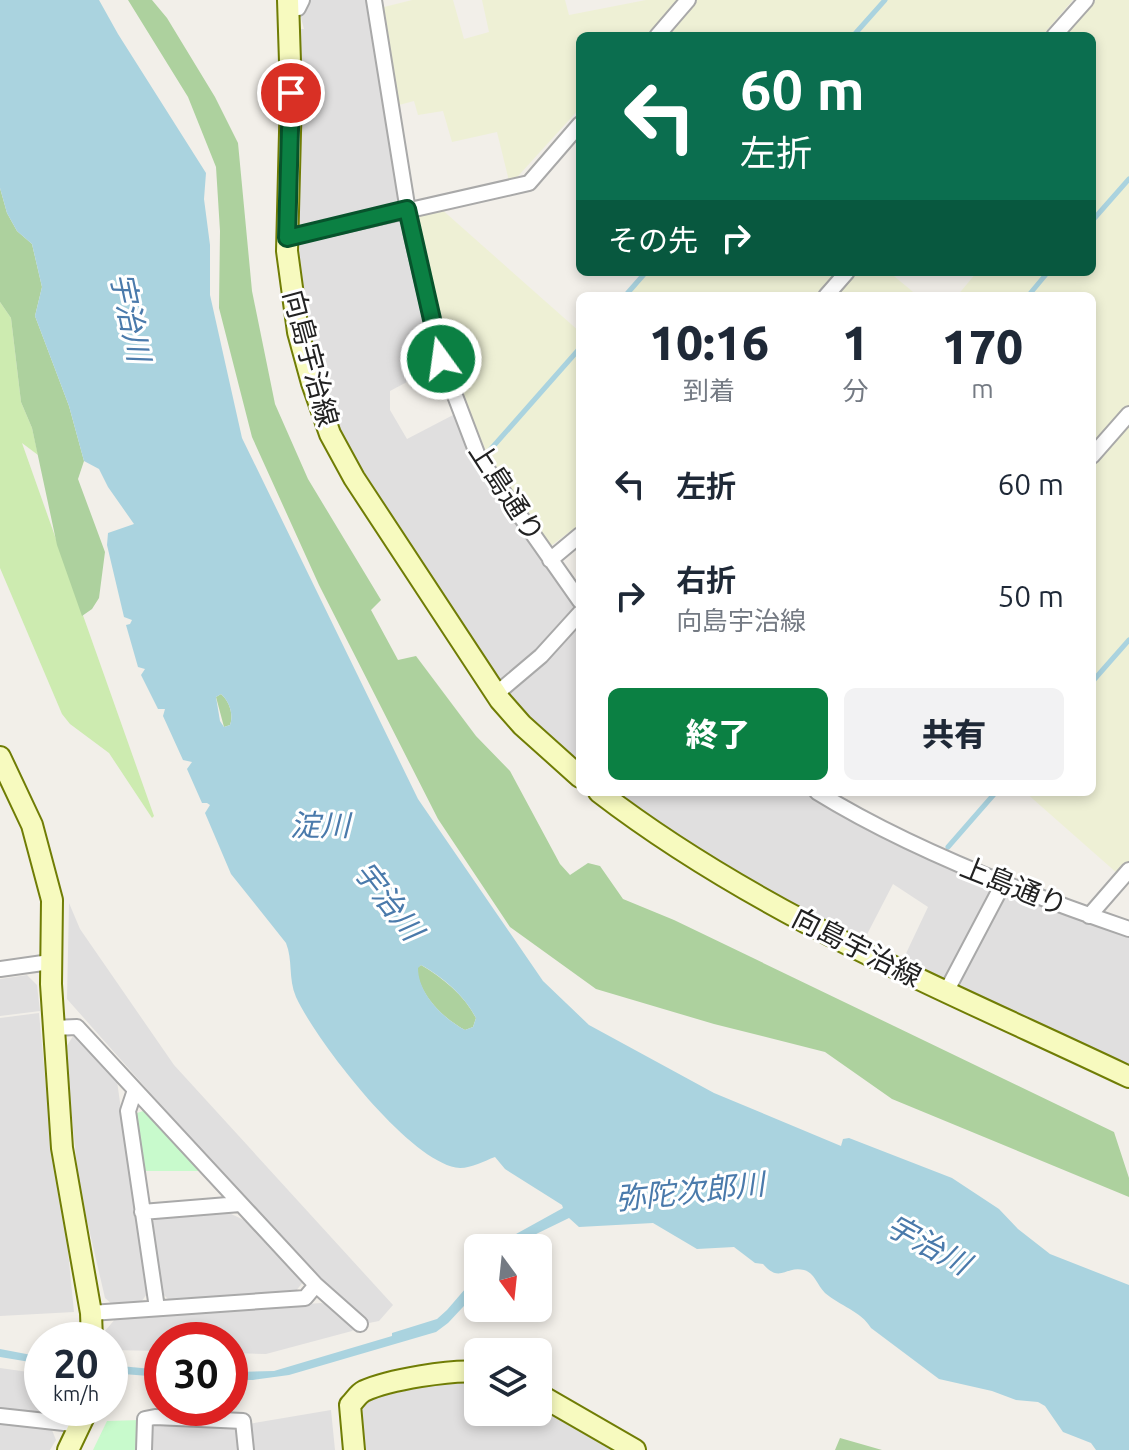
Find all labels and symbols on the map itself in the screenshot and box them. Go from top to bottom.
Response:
pin [257,59,325,127]
water label: 宇治川 [105,269,158,367]
street label: 向島宇治線 [278,286,345,430]
position arrow [399,317,483,401]
street label: 上島通り [464,436,551,547]
water label: 淀川 [290,808,353,842]
street label: 上島通り [956,850,1072,921]
water label: 宇治川 [348,854,432,949]
street label: 向島宇治線 [788,901,927,992]
water label: 弥陀次郎川 [614,1166,769,1216]
water label: 宇治川 [881,1207,979,1282]
north arrow [464,1234,552,1322]
speed limit sign: 30 [144,1322,248,1426]

